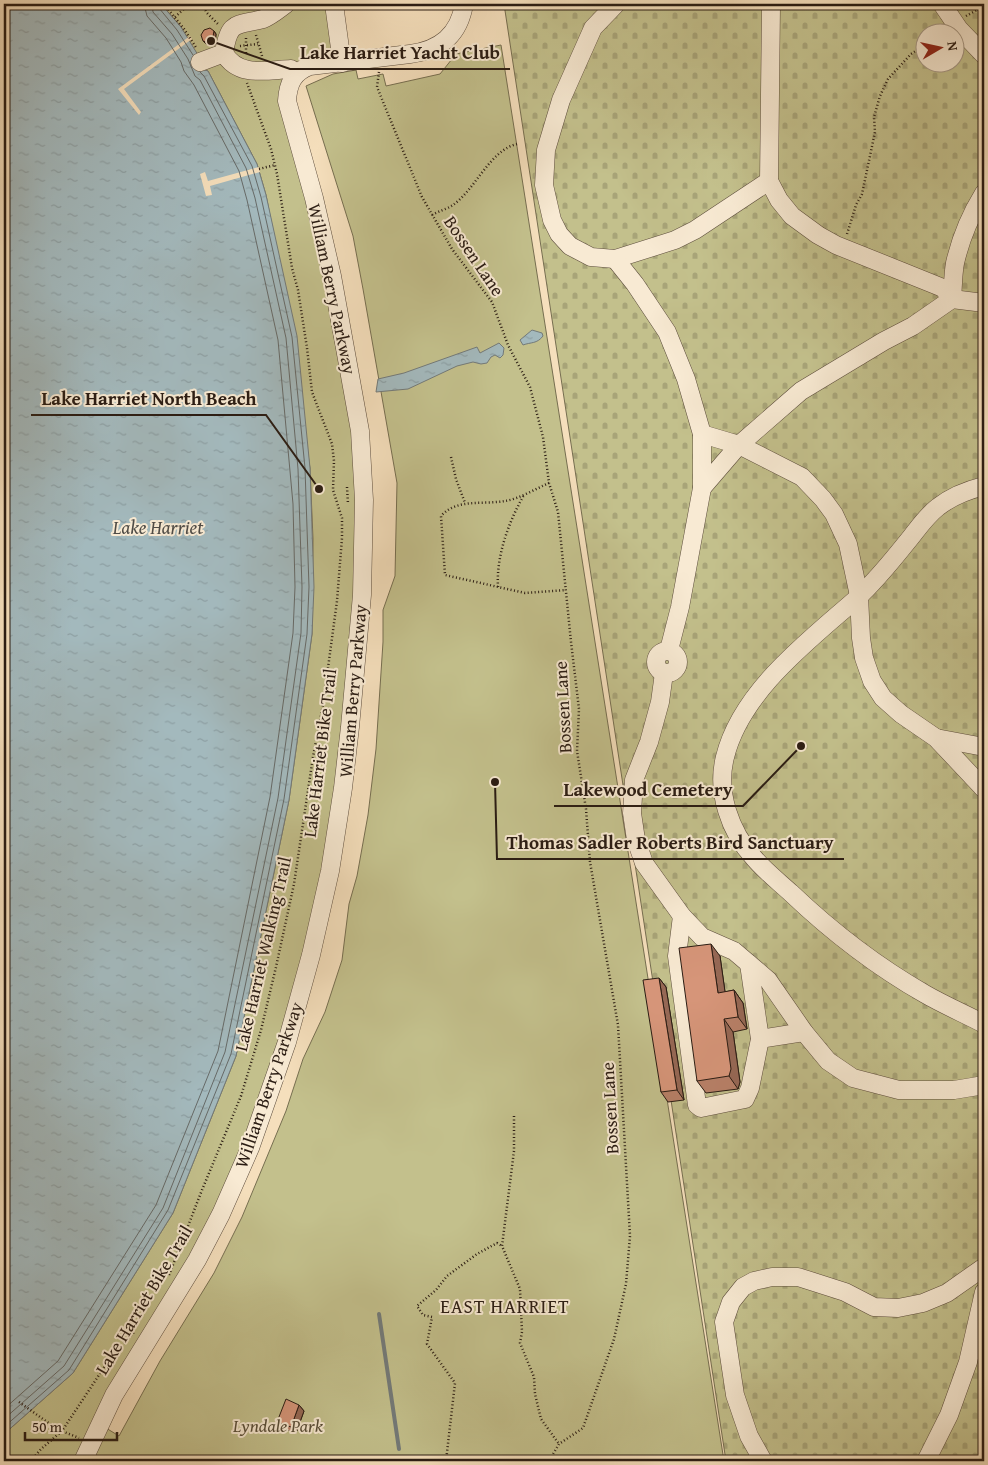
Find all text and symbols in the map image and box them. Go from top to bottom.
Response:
north arrow [916,22,966,72]
callout: Lake Harriet Yacht Club [290,35,510,69]
text: Lake Harriet Yacht Club [300,38,500,66]
text: N [942,40,964,53]
street label: William Berry Parkway [301,201,364,377]
street label: Bossen Lane [437,210,511,301]
callout: Lake Harriet North Beach [31,381,266,415]
text: Lake Harriet North Beach [41,384,257,412]
water label: Lake Harriet [112,513,204,541]
street label: William Berry Parkway [331,603,374,779]
street label: Bossen Lane [547,660,578,754]
street label: Lake Harriet Bike Trail [296,667,343,839]
callout: Lakewood Cemetery [554,772,743,806]
text: Lakewood Cemetery [564,775,733,803]
callout: Thomas Sadler Roberts Bird Sanctuary [497,825,844,859]
text: Thomas Sadler Roberts Bird Sanctuary [507,828,834,856]
street label: Lake Harriet Walking Trail [227,854,298,1054]
street label: William Berry Parkway [227,998,310,1171]
street label: Bossen Lane [594,1061,625,1155]
street label: Lake Harriet Bike Trail [88,1220,199,1380]
district label: EAST HARRIET [440,1292,570,1320]
scale bar [25,1410,118,1442]
park label: Lyndale Park [232,1412,324,1439]
text: 50 m [32,1416,63,1437]

